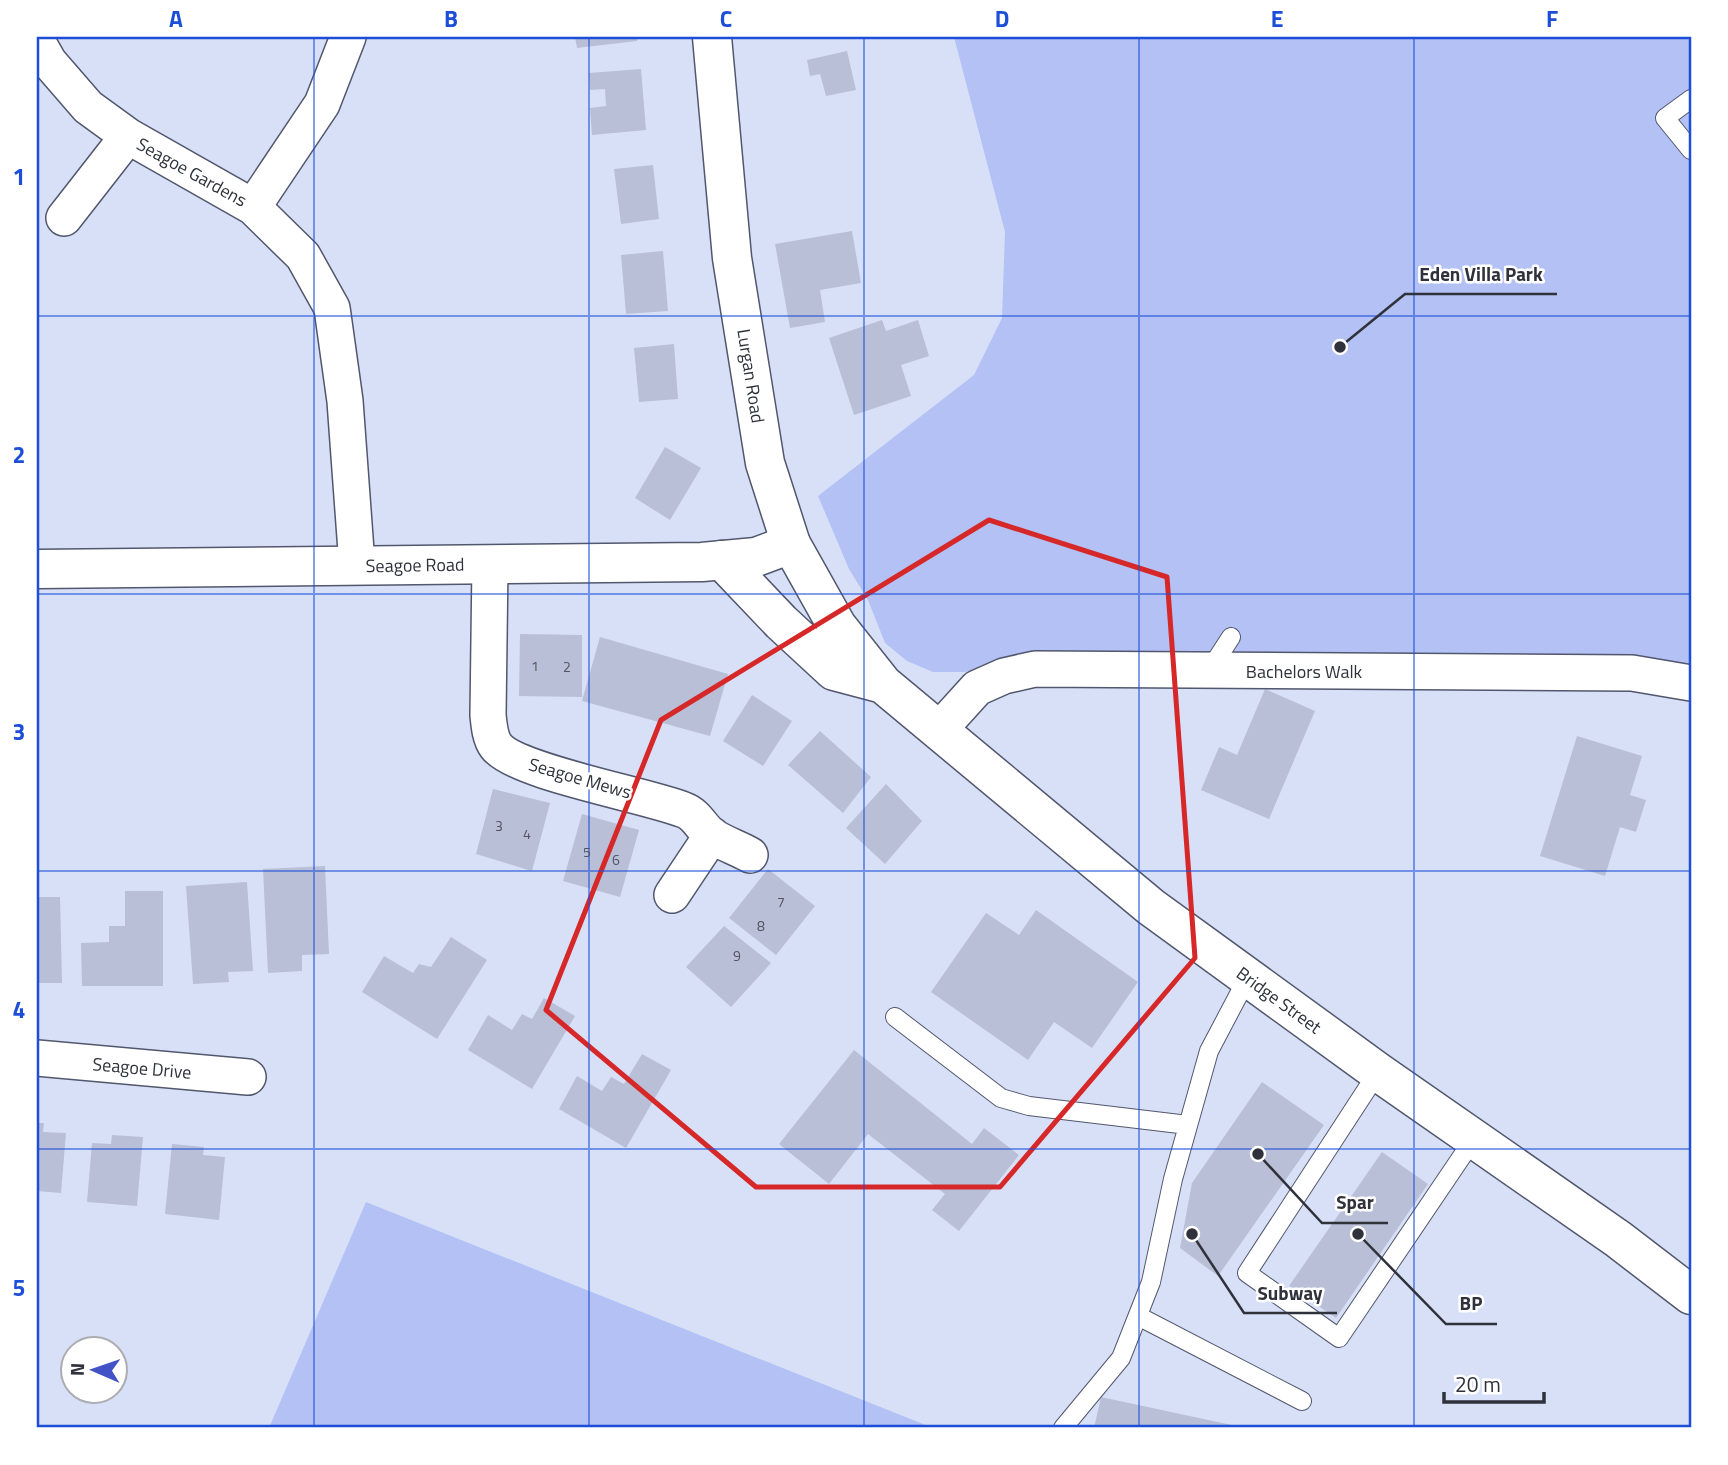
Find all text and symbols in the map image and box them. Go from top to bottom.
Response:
text: A [169,1,183,36]
text: B [444,1,458,36]
text: C [720,1,732,36]
text: D [995,1,1009,36]
text: E [1271,1,1283,36]
text: F [1546,1,1558,36]
street label: Seagoe Gardens [132,131,252,213]
text: 1 [13,159,25,194]
callout: Eden Villa Park [1405,254,1557,294]
text: Eden Villa Park [1419,259,1543,288]
street label: Lurgan Road [730,327,772,425]
text: 2 [13,437,25,472]
street label: Seagoe Road [365,551,465,579]
house number: 1 [531,655,539,676]
house number: 2 [563,656,571,677]
street label: Bachelors Walk [1246,658,1363,685]
text: 3 [13,714,25,749]
street label: Seagoe Mews [525,750,635,806]
house number: 3 [495,815,503,836]
house number: 4 [523,823,531,844]
house number: 5 [583,841,591,862]
house number: 6 [612,849,620,870]
house number: 7 [777,891,785,912]
house number: 8 [757,915,765,936]
house number: 9 [733,945,741,966]
street label: Bridge Street [1231,960,1328,1041]
text: 4 [13,992,25,1027]
street label: Seagoe Drive [91,1050,193,1086]
callout: Spar [1322,1183,1388,1223]
text: Spar [1336,1187,1374,1216]
text: 5 [13,1270,25,1305]
callout: Subway [1244,1273,1337,1313]
text: Subway [1258,1278,1323,1307]
callout: BP [1446,1284,1497,1324]
text: BP [1460,1288,1482,1317]
north arrow [60,1336,130,1406]
scale bar [1444,1360,1544,1404]
text: N [62,1362,91,1376]
text: 20 m [1455,1368,1501,1400]

